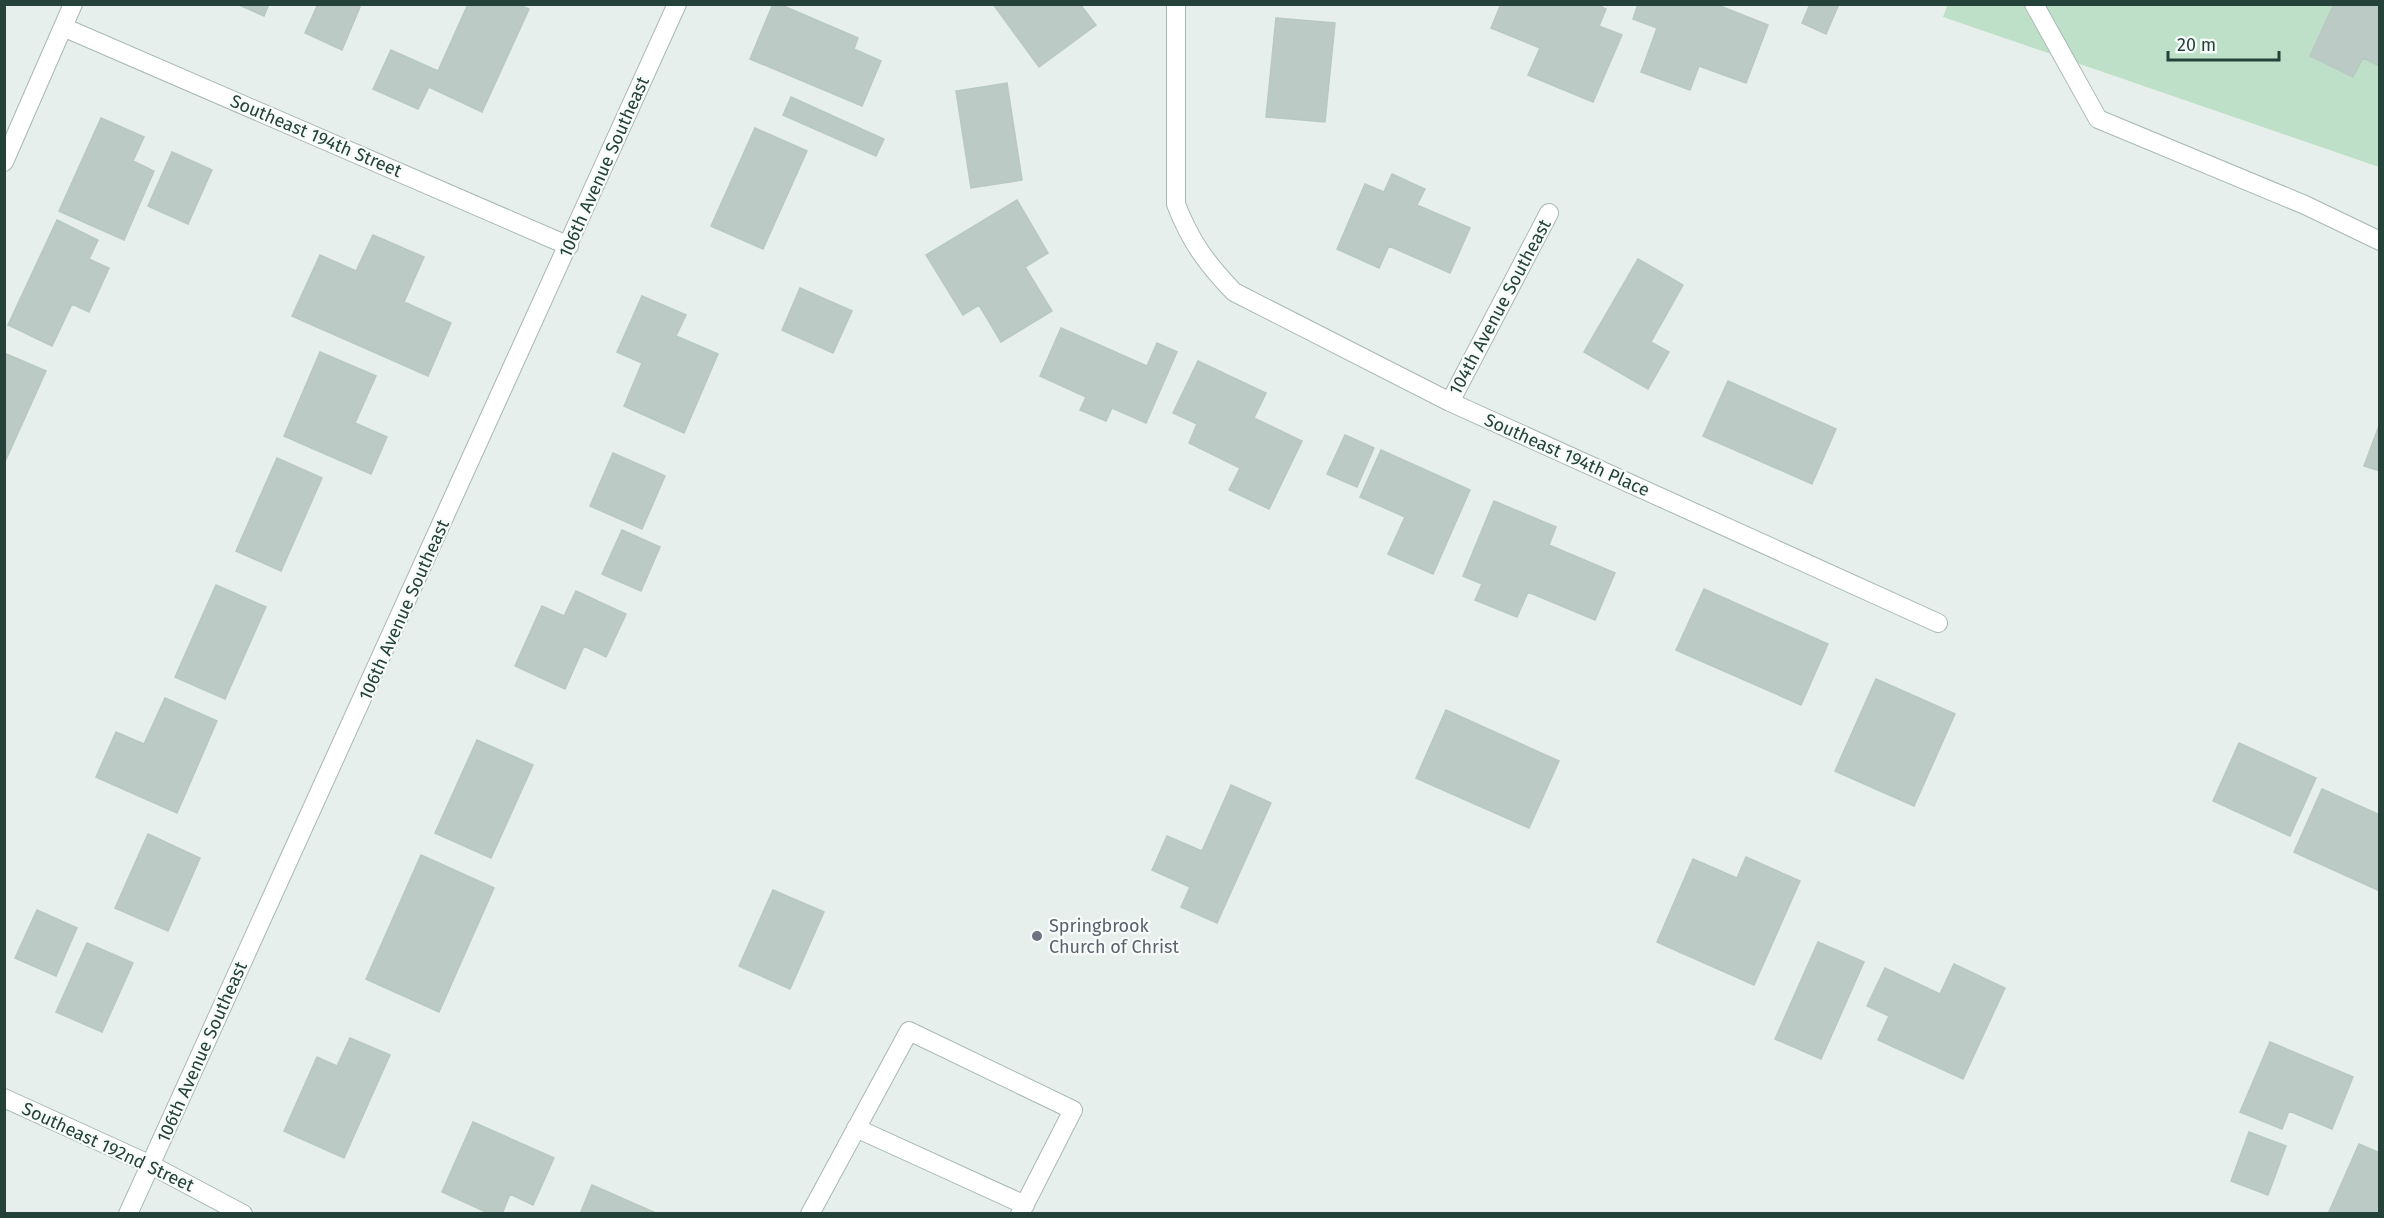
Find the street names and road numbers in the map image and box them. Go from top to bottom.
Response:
street label: 106th Avenue Southeast [554,73,654,261]
street label: Southeast 194th Street [227,90,405,182]
street label: 104th Avenue Southeast [1444,215,1556,399]
street label: Southeast 194th Place [1481,409,1653,501]
street label: 106th Avenue Southeast [354,516,454,704]
street label: 106th Avenue Southeast [152,958,252,1146]
street label: Southeast 192nd Street [18,1097,198,1197]

